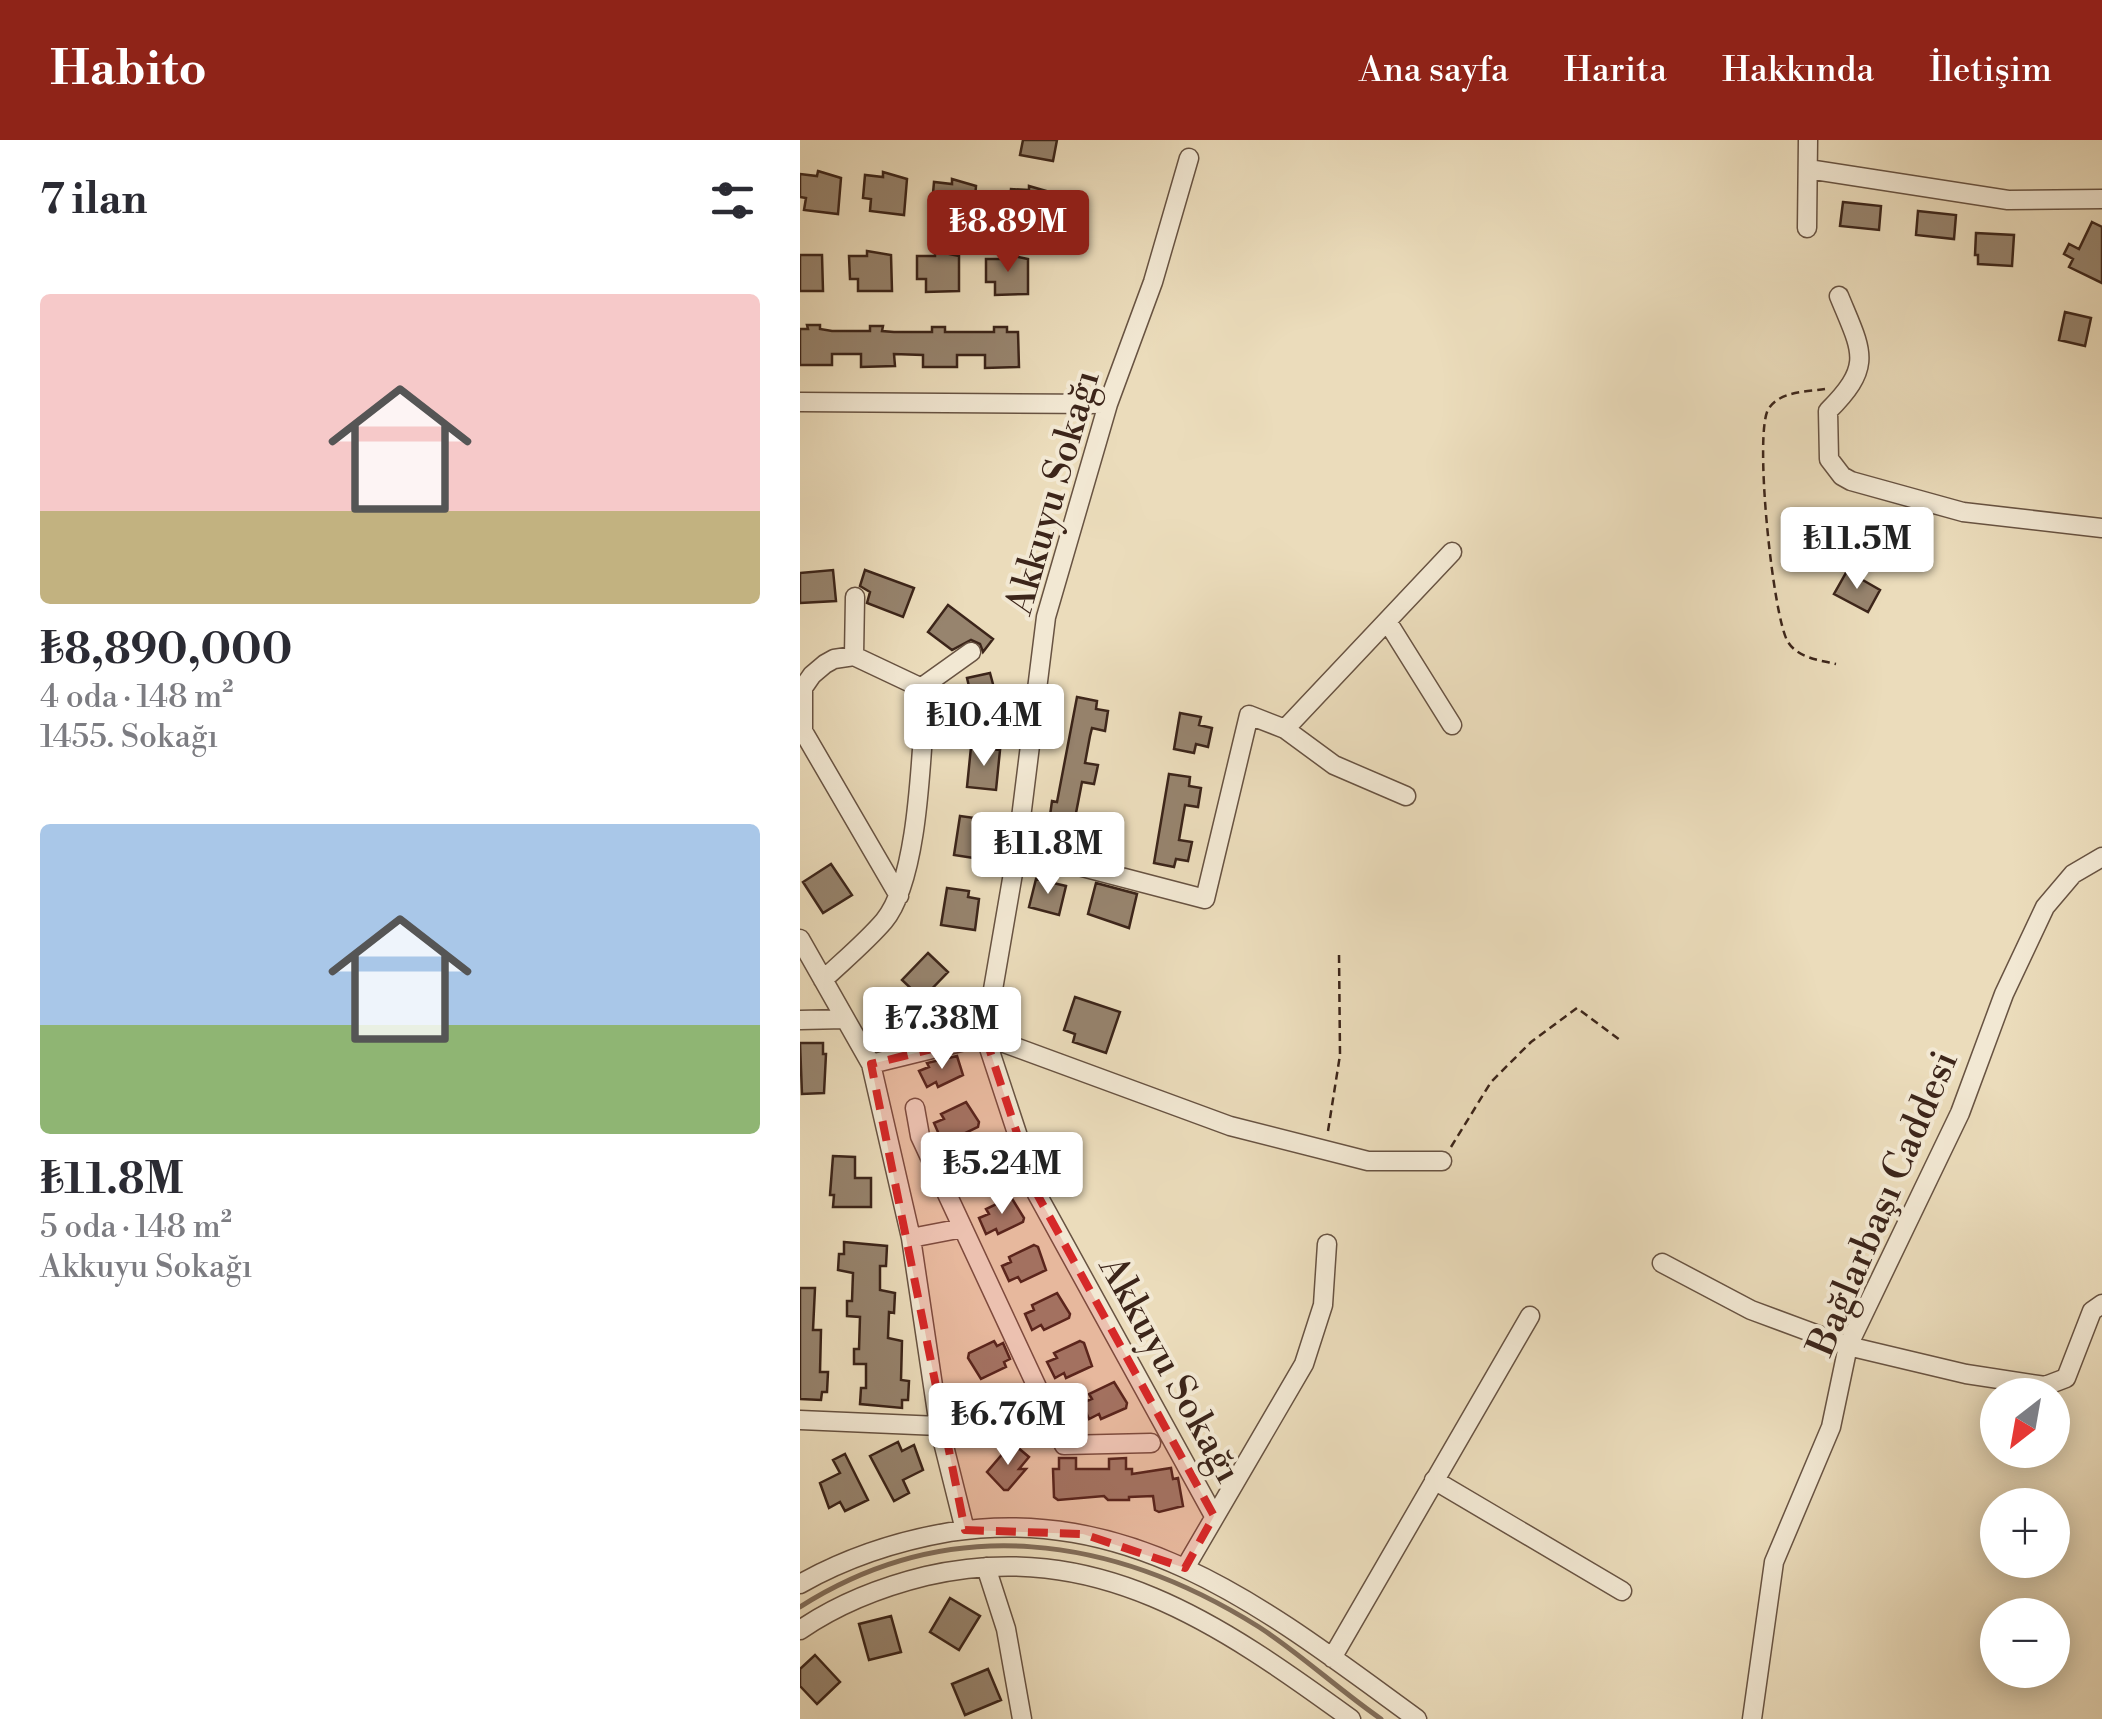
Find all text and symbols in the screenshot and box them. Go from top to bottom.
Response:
text: Habito [50,40,207,100]
text: Ana sayfa [1359,49,1509,92]
text: Harita [1564,49,1667,92]
text: Hakkında [1722,49,1874,92]
text: İletişim [1929,49,2052,92]
icon: filters [705,173,760,228]
text: 7 ilan [40,174,147,227]
pin: ₺8.89M [927,190,1089,275]
text: ₺8.89M [949,202,1067,242]
icon: home [310,359,490,539]
street label: Akkuyu Sokağı [996,365,1111,621]
pin: ₺11.5M [1776,507,1938,592]
text: ₺11.5M [1803,519,1911,559]
text: ₺8,890,000 [40,624,292,677]
text: 4 oda · 148 m² [40,677,233,717]
pin: ₺10.4M [903,684,1065,769]
text: ₺10.4M [926,696,1042,736]
text: 1455. Sokağı [40,717,218,757]
pin: ₺11.8M [967,812,1129,897]
text: ₺11.8M [993,824,1103,864]
icon: home [310,889,490,1069]
pin: ₺7.38M [861,987,1023,1072]
text: ₺7.38M [885,999,999,1039]
street label: Bağlarbaşı Caddesi [1797,1044,1969,1364]
pin: ₺5.24M [921,1132,1083,1217]
text: ₺5.24M [943,1144,1061,1184]
text: ₺11.8M [40,1154,183,1207]
text: 5 oda · 148 m² [40,1207,232,1247]
text: Akkuyu Sokağı [40,1247,252,1287]
street label: Akkuyu Sokağı [1088,1247,1251,1491]
north arrow [1980,1378,2070,1468]
map controls [1980,1378,2070,1688]
pin: ₺6.76M [927,1383,1089,1468]
text: ₺6.76M [951,1395,1065,1435]
button: + [1980,1488,2070,1578]
button: − [1980,1598,2070,1688]

